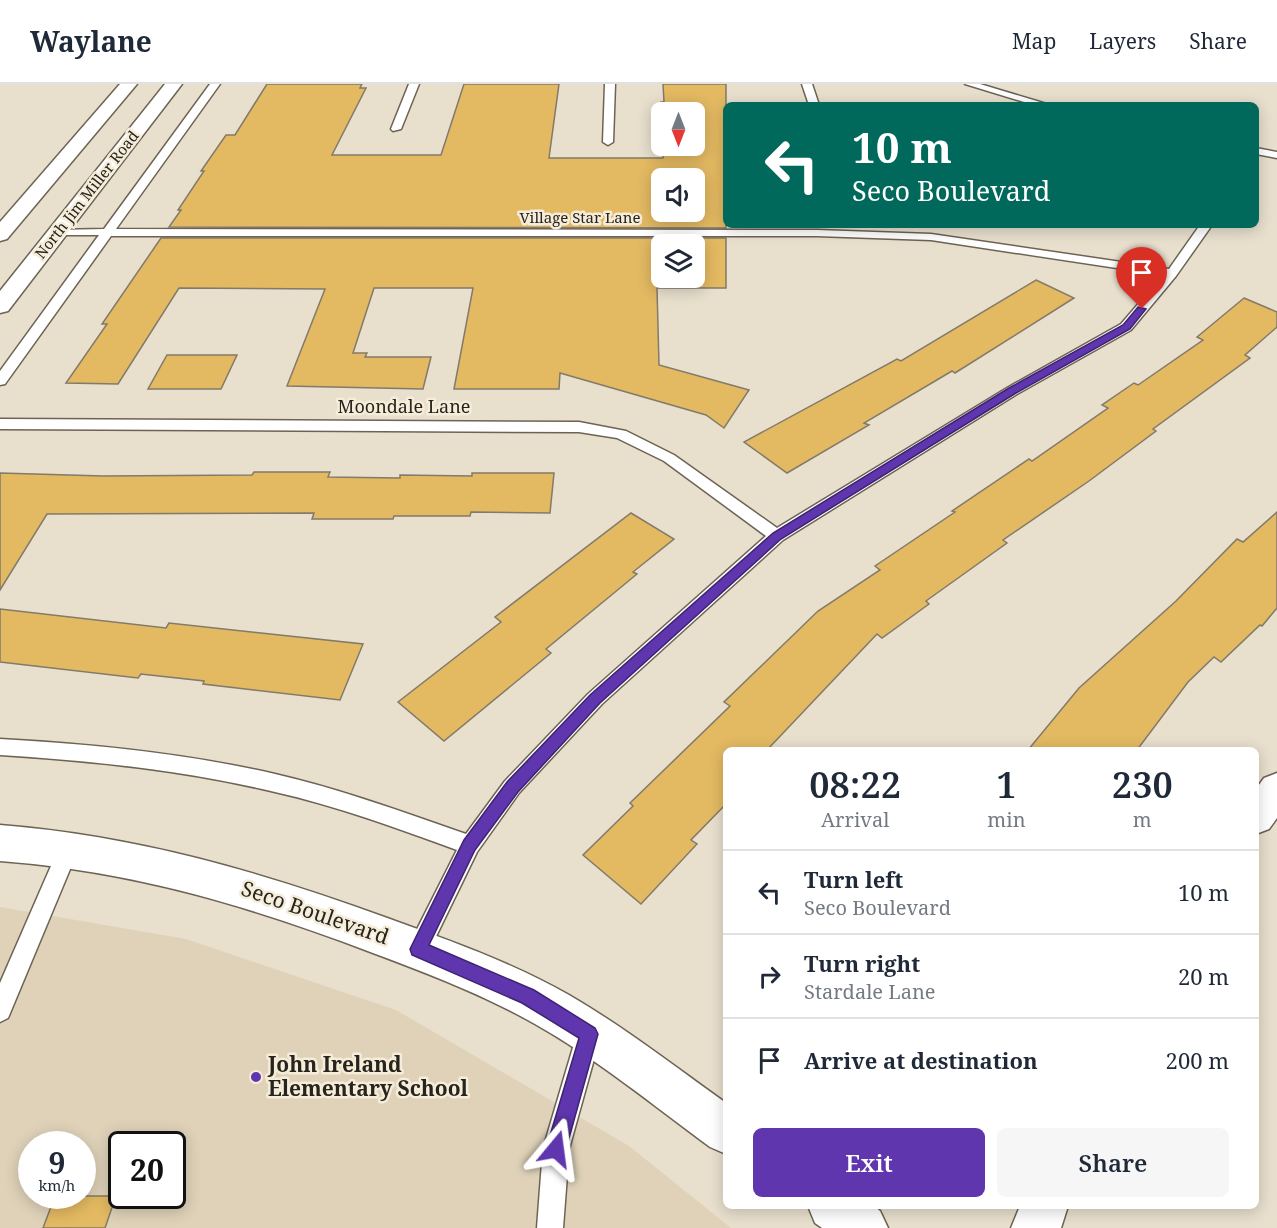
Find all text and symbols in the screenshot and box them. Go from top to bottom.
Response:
text: Waylane [30,22,152,60]
text: Map [1012,27,1056,55]
text: Layers [1089,27,1156,55]
text: Share [1189,27,1247,55]
north arrow [651,102,705,156]
map controls [651,102,705,288]
text: 10 m [852,118,952,175]
street label: North Jim Miller Road [30,126,143,263]
icon: left [753,126,831,204]
button: sound [651,168,705,222]
text: Seco Boulevard [852,172,1050,209]
street label: Village Star Lane [519,207,641,227]
button: layers [651,234,705,288]
pin [1116,247,1167,309]
icon: arrive [1125,256,1158,289]
street label: Moondale Lane [338,394,470,418]
text: 08:22 [809,760,901,809]
text: 1 [996,760,1017,809]
text: 230 [1112,760,1173,809]
text: Arrival [821,806,889,833]
text: min [987,806,1026,833]
text: m [1133,806,1152,833]
text: Turn left [804,864,903,894]
street label: Seco Boulevard [238,874,393,950]
icon: left [753,876,786,909]
text: 10 m [1178,877,1229,907]
text: Seco Boulevard [804,894,951,921]
text: Turn right [804,948,920,978]
icon: right [753,960,786,993]
text: 20 m [1178,961,1229,991]
text: Stardale Lane [804,978,936,1005]
icon: arrive [753,1044,786,1077]
text: Arrive at destination [804,1045,1038,1075]
text: 200 m [1166,1045,1229,1075]
place label: John Ireland Elementary School [267,1050,469,1102]
marker: John Ireland Elementary School [249,1070,263,1084]
position arrow [524,1117,588,1181]
button: Exit [753,1128,985,1197]
button: Share [997,1128,1229,1197]
speed limit sign: 20 [108,1131,186,1209]
text: 9 [49,1142,65,1183]
text: km/h [39,1175,75,1195]

